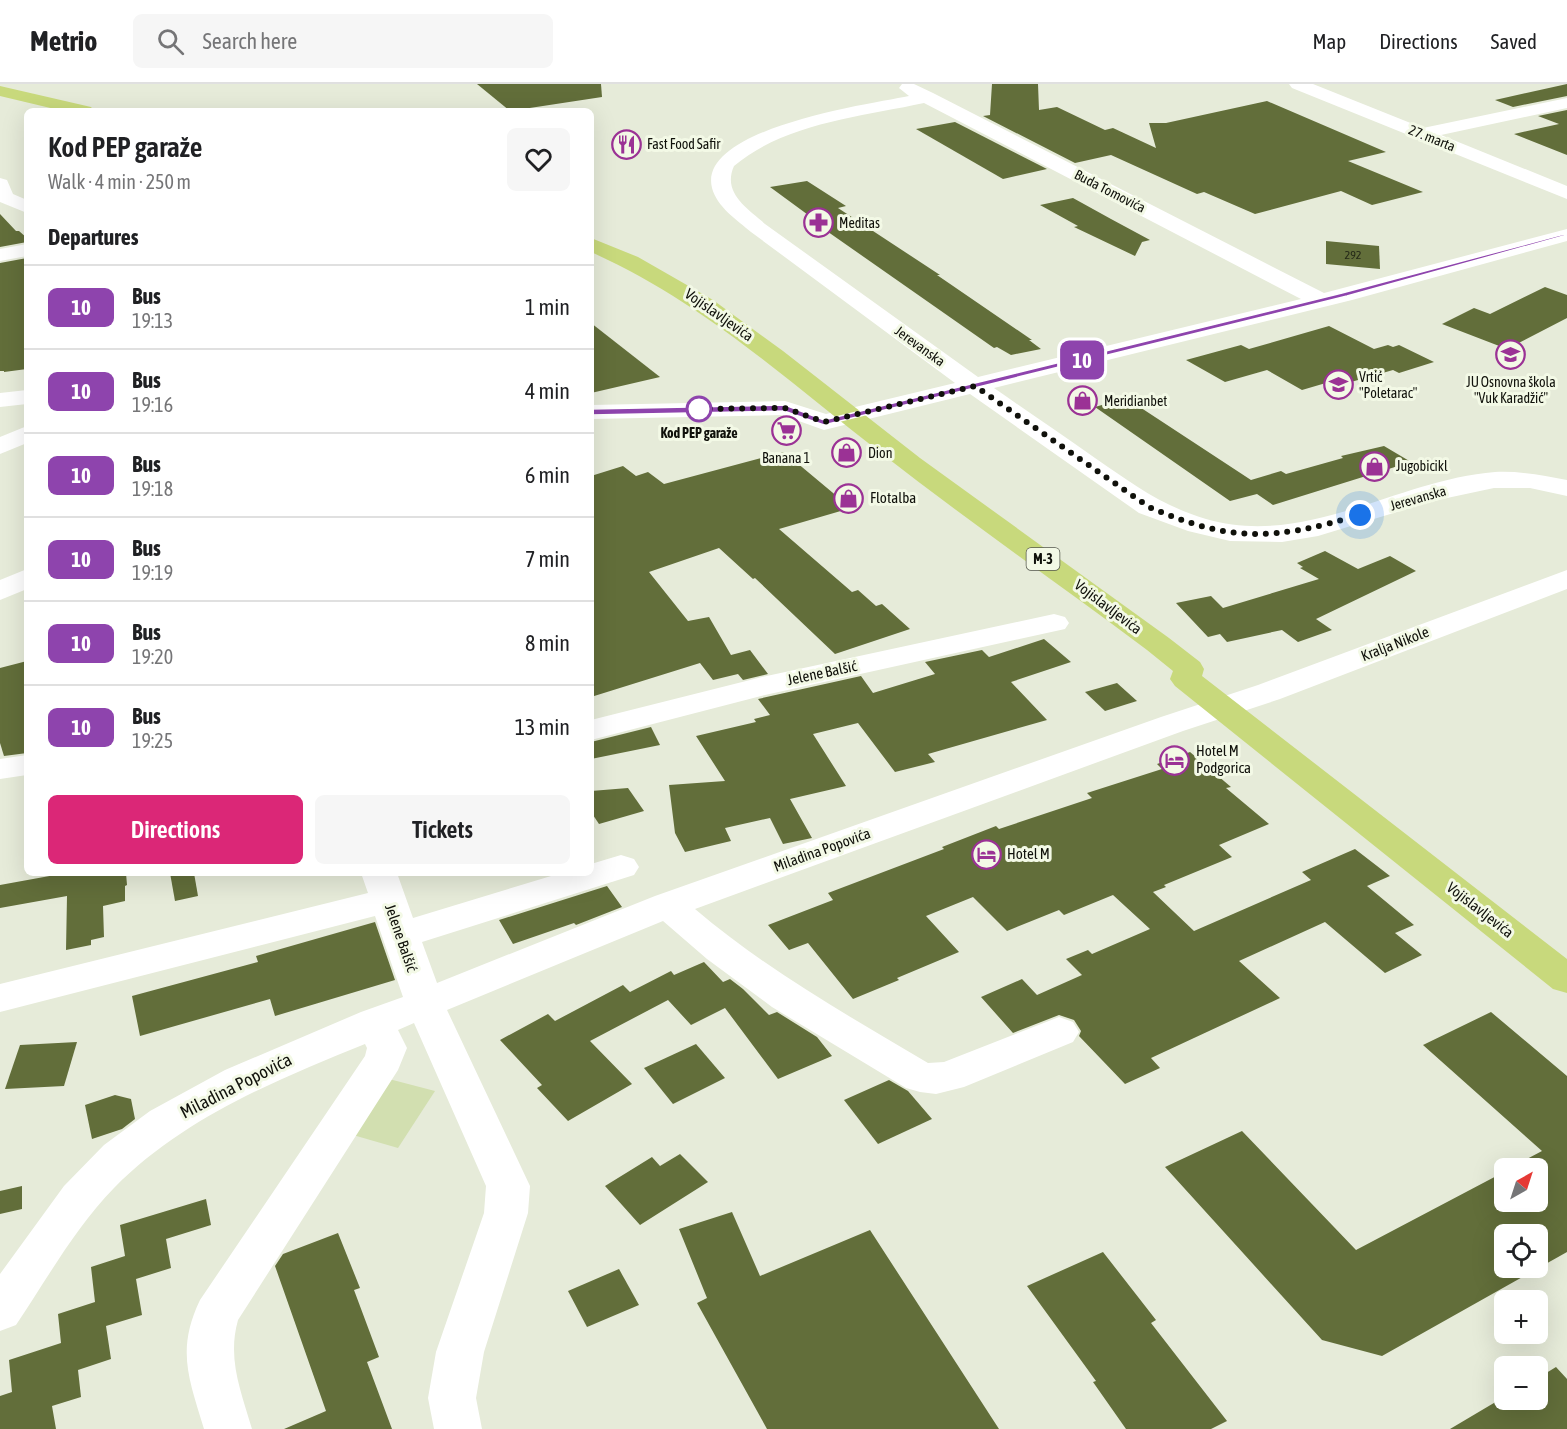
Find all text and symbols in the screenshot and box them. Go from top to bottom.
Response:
search box [133,14,553,68]
text: Metrio [30,25,97,57]
icon: search [154,25,187,58]
text: Search here [202,28,297,54]
text: Map [1312,29,1346,53]
text: Directions [1379,29,1458,53]
text: Saved [1491,29,1537,53]
street label: 27. marta [1406,121,1458,155]
button: heart [507,128,570,191]
restaurant icon: Fast Food Safir [610,128,642,160]
text: Kod PEP garaže [48,131,202,163]
place label: Fast Food Safir [647,136,721,152]
street label: Buda Tomovića [1072,166,1148,216]
text: Walk · 4 min · 250 m [48,170,191,193]
pharmacy icon: Meditas [802,207,834,239]
place label: Meditas [839,215,880,231]
text: Departures [48,224,138,250]
house number: 292 [1345,248,1361,262]
text: Bus [132,283,161,309]
street label: Vojislavljevića [682,285,757,344]
text: 1 min [525,294,570,320]
text: 10 [71,295,91,319]
text: 19:13 [132,309,173,332]
street label: Jerevanska [892,323,948,369]
school or university icon: JU Osnovna škola "Vuk Karadžić" [1495,339,1527,371]
line badge: 10 [1055,340,1109,380]
text: 10 [1072,348,1092,372]
text: Bus [132,367,161,393]
school or university icon: Vrtić "Poletarac" [1322,369,1354,401]
place label: Vrtić "Poletarac" [1359,369,1418,401]
place label: JU Osnovna škola "Vuk Karadžić" [1466,374,1556,406]
text: 4 min [525,378,570,404]
text: 10 [71,379,91,403]
shop icon: Meridianbet [1067,385,1099,417]
text: 19:16 [132,393,173,416]
place label: Meridianbet [1104,393,1167,409]
marker: Kod PEP garaže [686,396,712,422]
supermarket icon: Banana 1 [770,415,802,447]
place label: Kod PEP garaže [660,425,738,441]
shop icon: Dion [831,437,863,469]
place label: Dion [868,445,892,461]
place label: Banana 1 [762,450,810,466]
shop icon: Jugobicikl [1359,450,1391,482]
text: Bus [132,451,161,477]
place label: Jugobicikl [1396,458,1448,474]
text: 6 min [525,462,570,488]
text: 10 [71,463,91,487]
text: 19:18 [132,477,173,500]
shop icon: Flotalba [833,482,865,514]
street label: Jerevanska [1388,482,1448,514]
place label: Flotalba [870,489,916,506]
your location [1345,500,1375,530]
text: Bus [132,535,161,561]
text: 7 min [525,546,570,572]
text: 10 [71,547,91,571]
road number: M-3 [1026,548,1060,570]
text: 19:19 [132,561,173,584]
street label: Vojislavljevića [1071,576,1145,637]
text: Bus [132,619,161,645]
street label: Kralja Nikole [1359,623,1431,664]
text: 8 min [525,630,570,656]
text: 10 [71,631,91,655]
text: 19:20 [132,645,173,668]
street label: Jelene Balšić [786,657,859,688]
text: Bus [132,703,161,729]
text: 13 min [515,714,570,740]
text: 10 [71,715,91,739]
text: 19:25 [132,729,173,752]
place label: Hotel M Podgorica [1196,742,1251,776]
hotel icon: Hotel M Podgorica [1159,744,1191,776]
button: Directions [48,795,303,864]
button: Tickets [315,795,570,864]
street label: Miladina Popovića [771,824,873,875]
hotel icon: Hotel M [970,838,1002,870]
place label: Hotel M [1007,845,1050,862]
street label: Vojislavljevića [1444,878,1517,941]
street label: Jelene Balšić [382,902,421,974]
street label: Miladina Popovića [177,1048,295,1123]
north arrow [1494,1158,1548,1212]
map controls [1494,1158,1548,1410]
button: locate [1494,1224,1548,1278]
button: + [1494,1290,1548,1344]
button: − [1494,1356,1548,1410]

